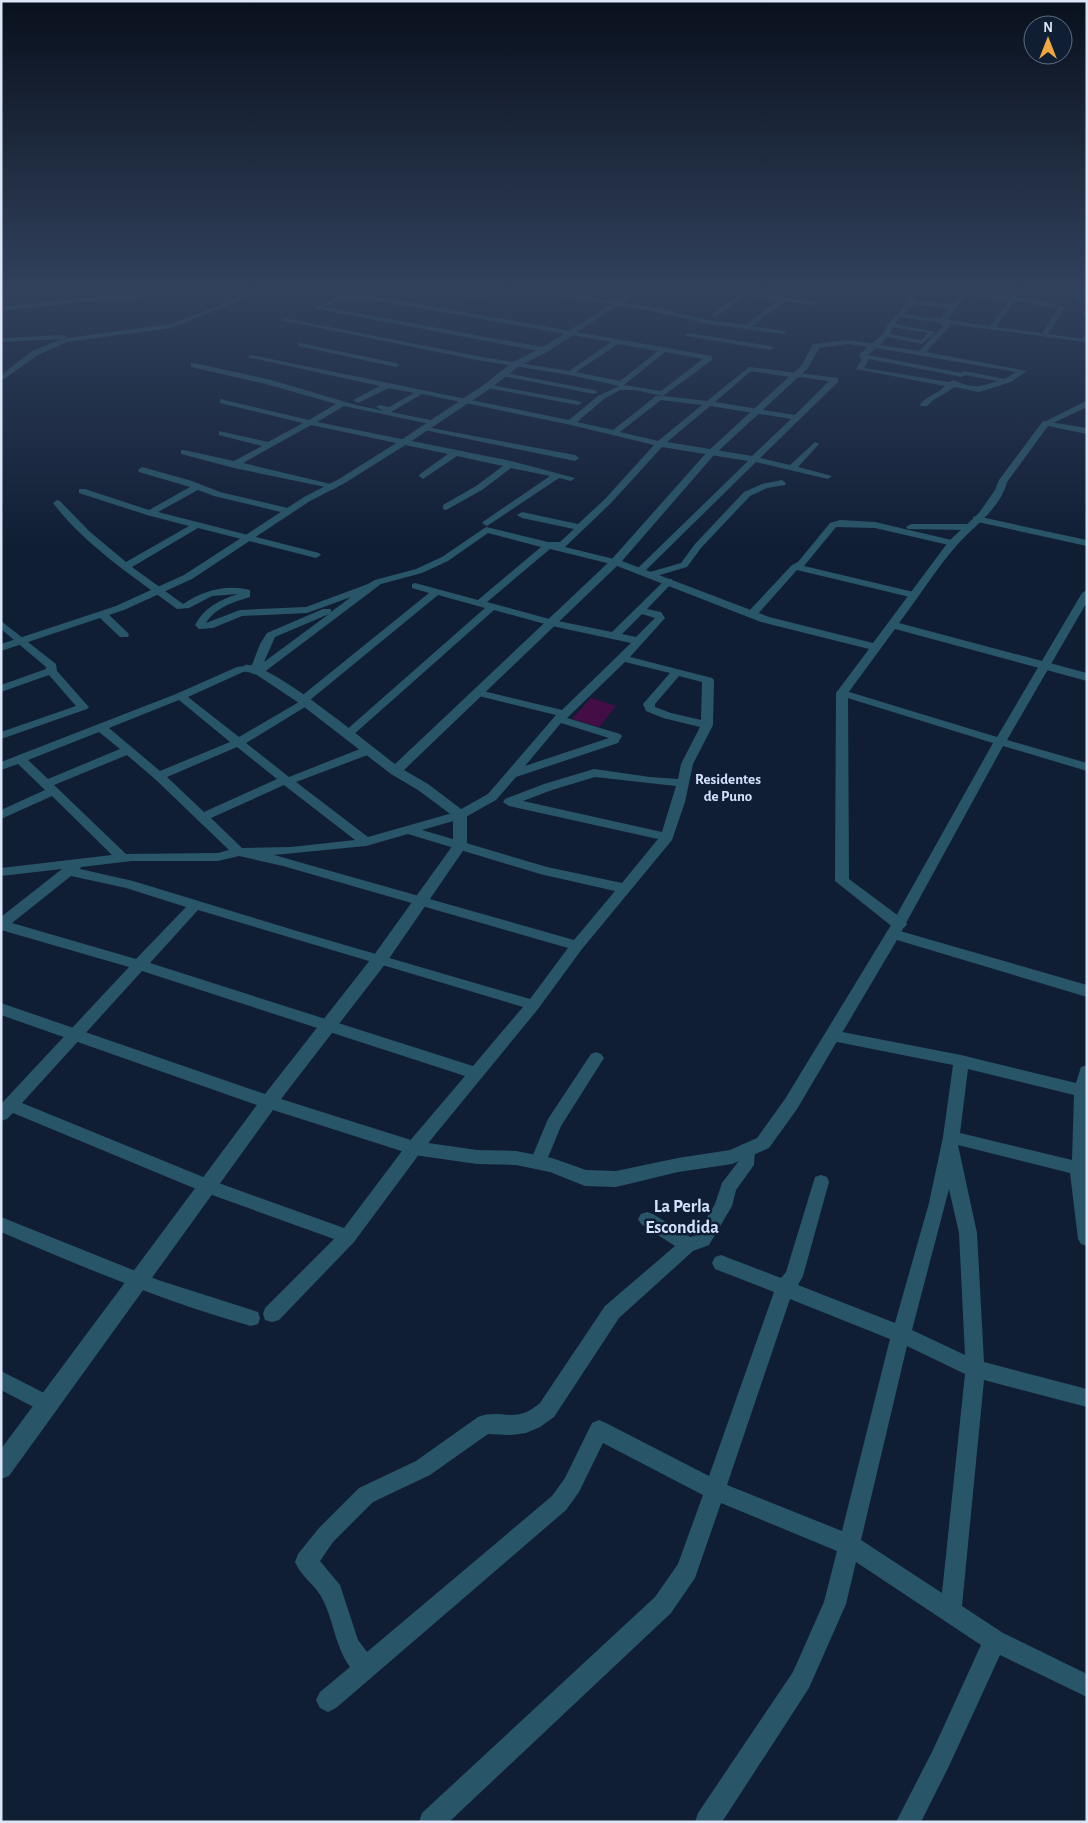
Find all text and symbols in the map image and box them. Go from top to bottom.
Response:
north arrow [1023,15,1073,65]
text: N [1043,21,1053,35]
district label: Residentes de Puno [695,772,761,804]
district label: La Perla Escondida [645,1198,719,1237]

